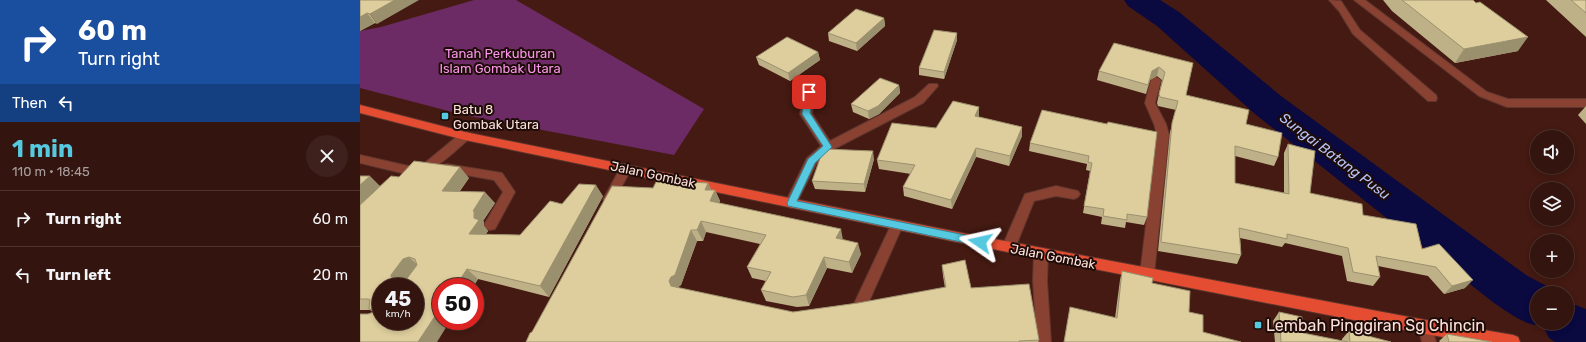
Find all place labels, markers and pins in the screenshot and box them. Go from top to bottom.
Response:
pin [792,75,826,109]
place label: Batu 8 Gombak Utara [453,102,539,132]
marker: Batu 8 Gombak Utara [440,111,450,121]
place label: Lembah Pinggiran Sg Chincin [1266,316,1485,335]
marker: Lembah Pinggiran Sg Chincin [1253,320,1263,330]

